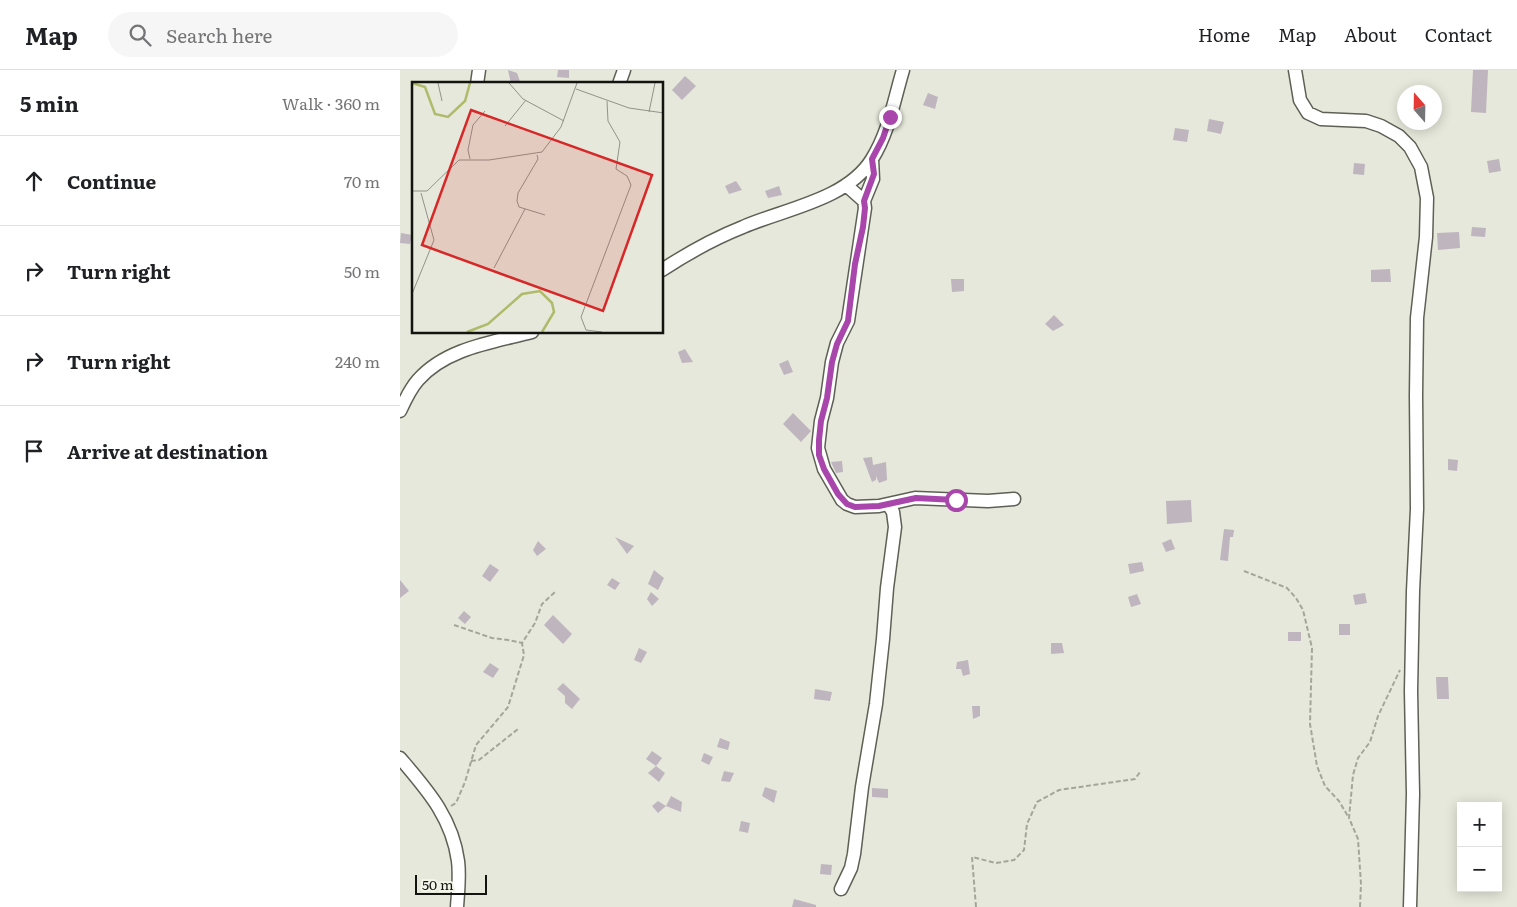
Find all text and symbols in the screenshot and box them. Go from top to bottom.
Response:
search box [108,12,458,57]
text: Map [25,17,78,52]
icon: search [126,21,154,49]
text: Search here [166,21,272,49]
text: Home [1198,21,1250,48]
text: Map [1278,21,1316,48]
text: About [1344,21,1397,48]
text: Contact [1425,21,1492,48]
inset map [412,82,664,334]
north arrow [1397,85,1442,130]
text: 5 min [20,87,79,118]
text: Walk · 360 m [282,91,380,115]
route end [879,106,902,129]
icon: ahead [20,167,48,195]
text: Continue [67,167,156,195]
text: 70 m [344,169,380,193]
icon: right [20,257,48,285]
text: Turn right [67,257,171,285]
text: 50 m [344,259,380,283]
icon: right [20,347,48,375]
text: Turn right [67,347,171,375]
text: 240 m [335,349,380,373]
icon: arrive [20,437,48,465]
text: Arrive at destination [67,437,268,465]
route start [945,489,968,512]
map controls [1457,802,1502,892]
button: + [1457,802,1502,847]
button: − [1457,847,1502,892]
scale bar [415,872,488,895]
text: 50 m [422,874,454,894]

